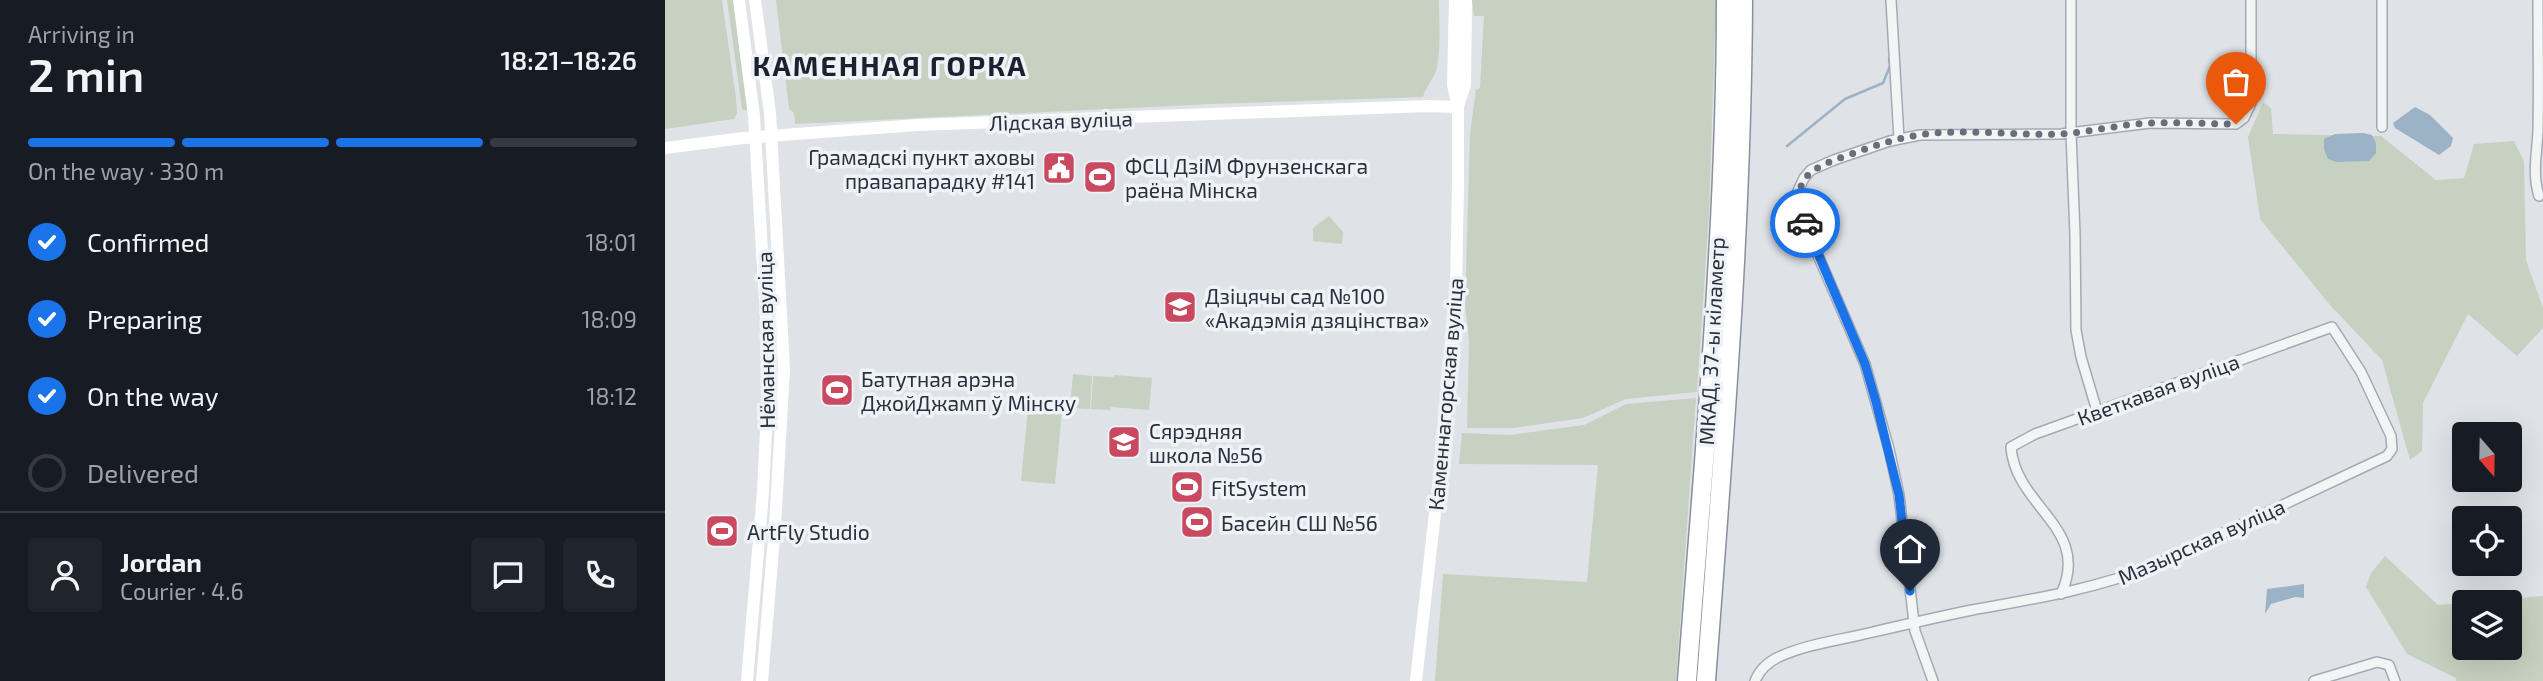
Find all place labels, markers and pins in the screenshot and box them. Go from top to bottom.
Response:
pin [2206,52,2266,124]
place label: Грамадскі пункт аховы правапарадку #141 [808,144,1035,194]
public building icon: Грамадскі пункт аховы правапарадку #141 [1040,149,1078,187]
place label: ФСЦ ДзіМ Фрунзенскага раёна Мінска [1125,153,1368,202]
sports icon: ФСЦ ДзіМ Фрунзенскага раёна Мінска [1081,158,1119,196]
place label: Дзіцячы сад №100 «Акадэмія дзяцінства» [1205,283,1429,332]
school or university icon: Дзіцячы сад №100 «Акадэмія дзяцінства» [1161,288,1199,326]
place label: Батутная арэна ДжойДжамп ў Мінску [861,366,1076,416]
sports icon: Батутная арэна ДжойДжамп ў Мінску [818,371,856,409]
place label: Сярэдняя школа №56 [1149,418,1263,467]
school or university icon: Сярэдняя школа №56 [1105,423,1143,461]
sports icon: FitSystem [1168,468,1206,506]
place label: FitSystem [1211,475,1307,500]
sports icon: Басейн СШ №56 [1178,503,1216,541]
place label: Басейн СШ №56 [1221,510,1378,535]
sports icon: ArtFly Studio [703,512,741,550]
place label: ArtFly Studio [747,519,870,544]
pin [1880,519,1940,591]

